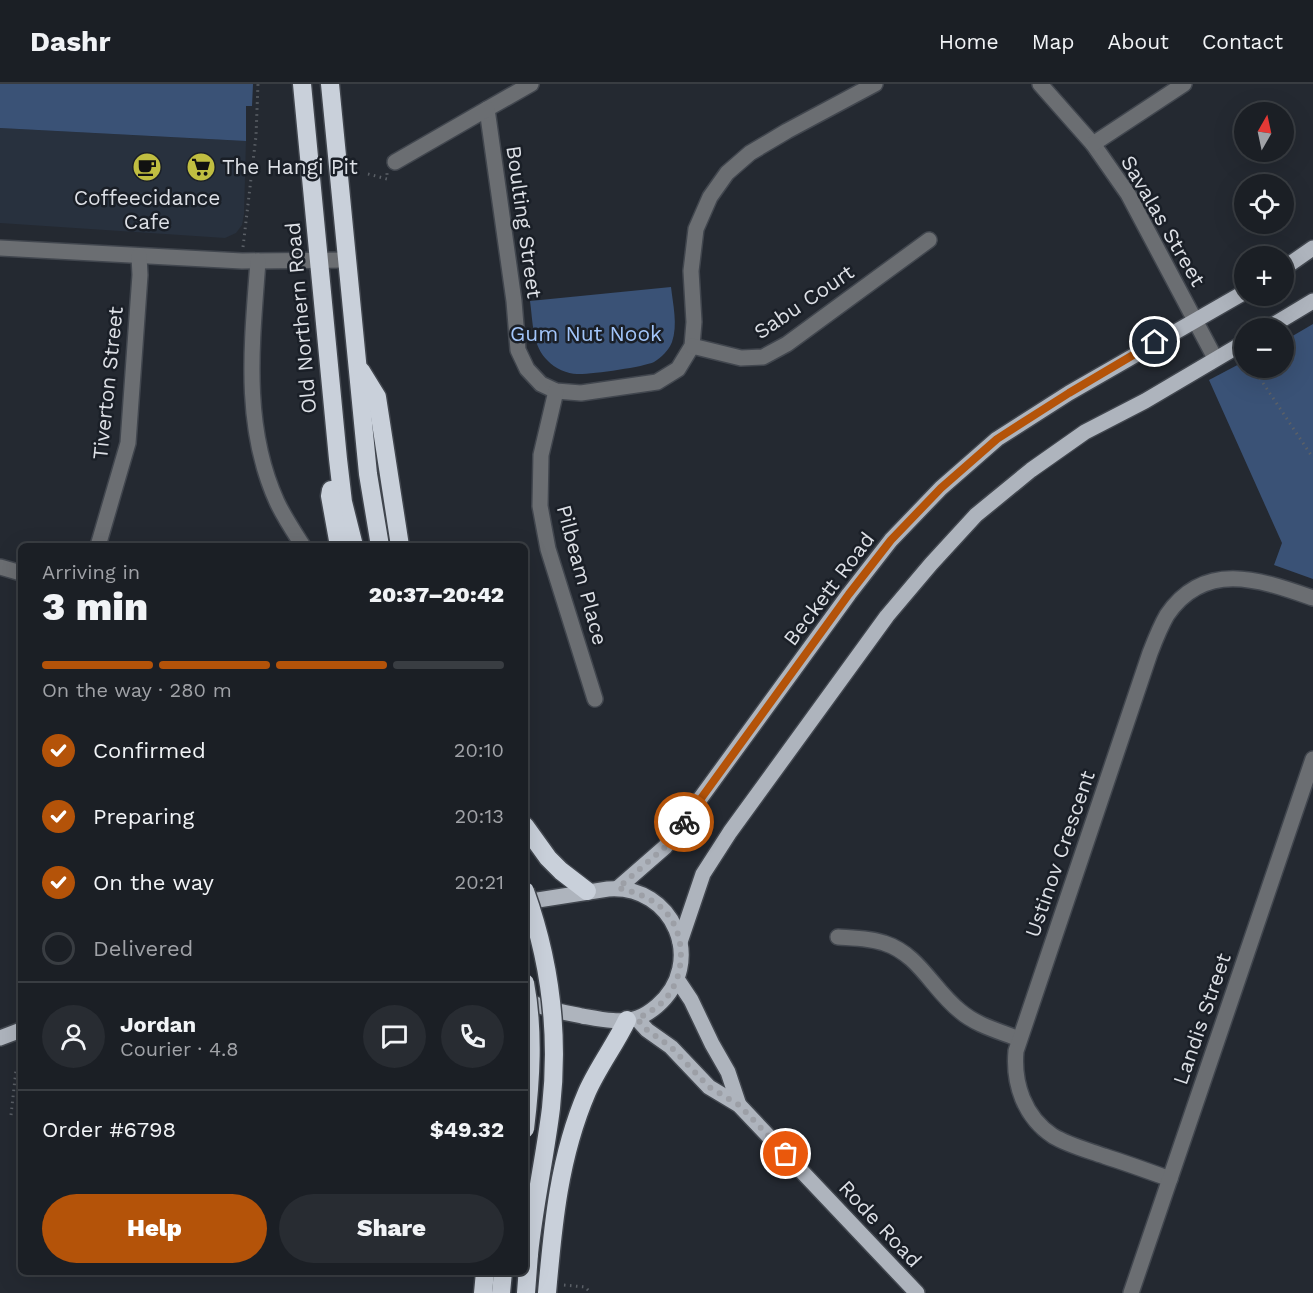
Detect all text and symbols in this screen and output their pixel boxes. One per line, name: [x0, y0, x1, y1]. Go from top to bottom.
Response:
text: Dashr: [30, 25, 110, 58]
text: Home: [939, 29, 999, 54]
text: Map: [1032, 29, 1075, 54]
text: About: [1108, 29, 1169, 54]
text: Contact: [1202, 29, 1283, 54]
north arrow: [1234, 102, 1294, 162]
map controls: [1234, 102, 1294, 378]
street label: Boulting Street: [501, 144, 548, 300]
cafe icon: Coffeecidance Cafe: [131, 151, 163, 183]
supermarket icon: The Hangi Pit: [185, 151, 217, 183]
street label: Savalas Street: [1116, 151, 1211, 291]
place label: The Hangi Pit: [222, 154, 358, 179]
button: locate: [1234, 174, 1294, 234]
place label: Coffeecidance Cafe: [74, 185, 220, 234]
street label: Old Northern Road: [280, 221, 321, 415]
button: +: [1234, 246, 1294, 306]
street label: Sabu Court: [749, 259, 859, 344]
street label: Tiverton Street: [87, 305, 128, 461]
pin: [1129, 316, 1180, 367]
button: −: [1234, 318, 1294, 378]
park label: Gum Nut Nook: [510, 321, 662, 346]
icon: home: [1138, 325, 1171, 358]
street label: Pilbeam Place: [552, 502, 613, 648]
street label: Beckett Road: [778, 527, 879, 650]
text: Arriving in: [42, 560, 140, 584]
text: 20:37–20:42: [369, 582, 504, 607]
text: 3 min: [42, 584, 148, 629]
text: On the way · 280 m: [42, 678, 232, 702]
icon: check: [42, 734, 75, 767]
text: Confirmed: [93, 738, 206, 763]
text: 20:10: [454, 738, 504, 762]
street label: Ustinov Crescent: [1019, 767, 1100, 940]
courier: [654, 792, 714, 852]
icon: check: [42, 800, 75, 833]
text: Preparing: [93, 804, 194, 829]
text: 20:13: [455, 804, 504, 828]
icon: bike: [668, 806, 701, 839]
icon: check: [42, 866, 75, 899]
text: On the way: [93, 870, 214, 895]
text: 20:21: [455, 870, 504, 894]
text: Delivered: [93, 936, 193, 961]
street label: Landis Street: [1167, 950, 1236, 1088]
button: person: [42, 1005, 105, 1068]
button: chat: [363, 1005, 426, 1068]
button: phone: [441, 1005, 504, 1068]
text: Jordan: [120, 1012, 196, 1037]
text: Courier · 4.8: [120, 1037, 239, 1061]
text: Order #6798: [42, 1117, 176, 1142]
text: $49.32: [430, 1117, 504, 1142]
pin: [760, 1128, 811, 1179]
icon: bag: [769, 1137, 802, 1170]
street label: Rode Road: [834, 1175, 927, 1272]
button: Help: [42, 1194, 267, 1263]
button: Share: [279, 1194, 504, 1263]

